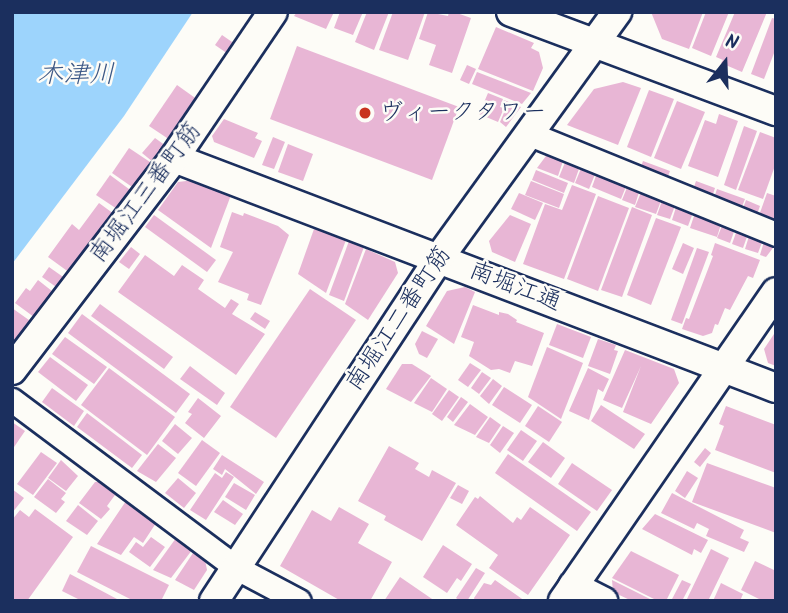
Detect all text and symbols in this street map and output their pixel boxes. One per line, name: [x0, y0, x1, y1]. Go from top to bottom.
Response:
text: N: [721, 27, 742, 59]
north arrow: [690, 28, 760, 98]
water label: 木津川: [37, 60, 115, 92]
place label: ヴィークタワー: [379, 99, 547, 127]
marker: ヴィークタワー: [357, 105, 373, 121]
street label: 南堀江三番町筋: [84, 117, 208, 269]
street label: 南堀江二番町筋: [340, 241, 458, 397]
street label: 南堀江通: [465, 256, 565, 318]

